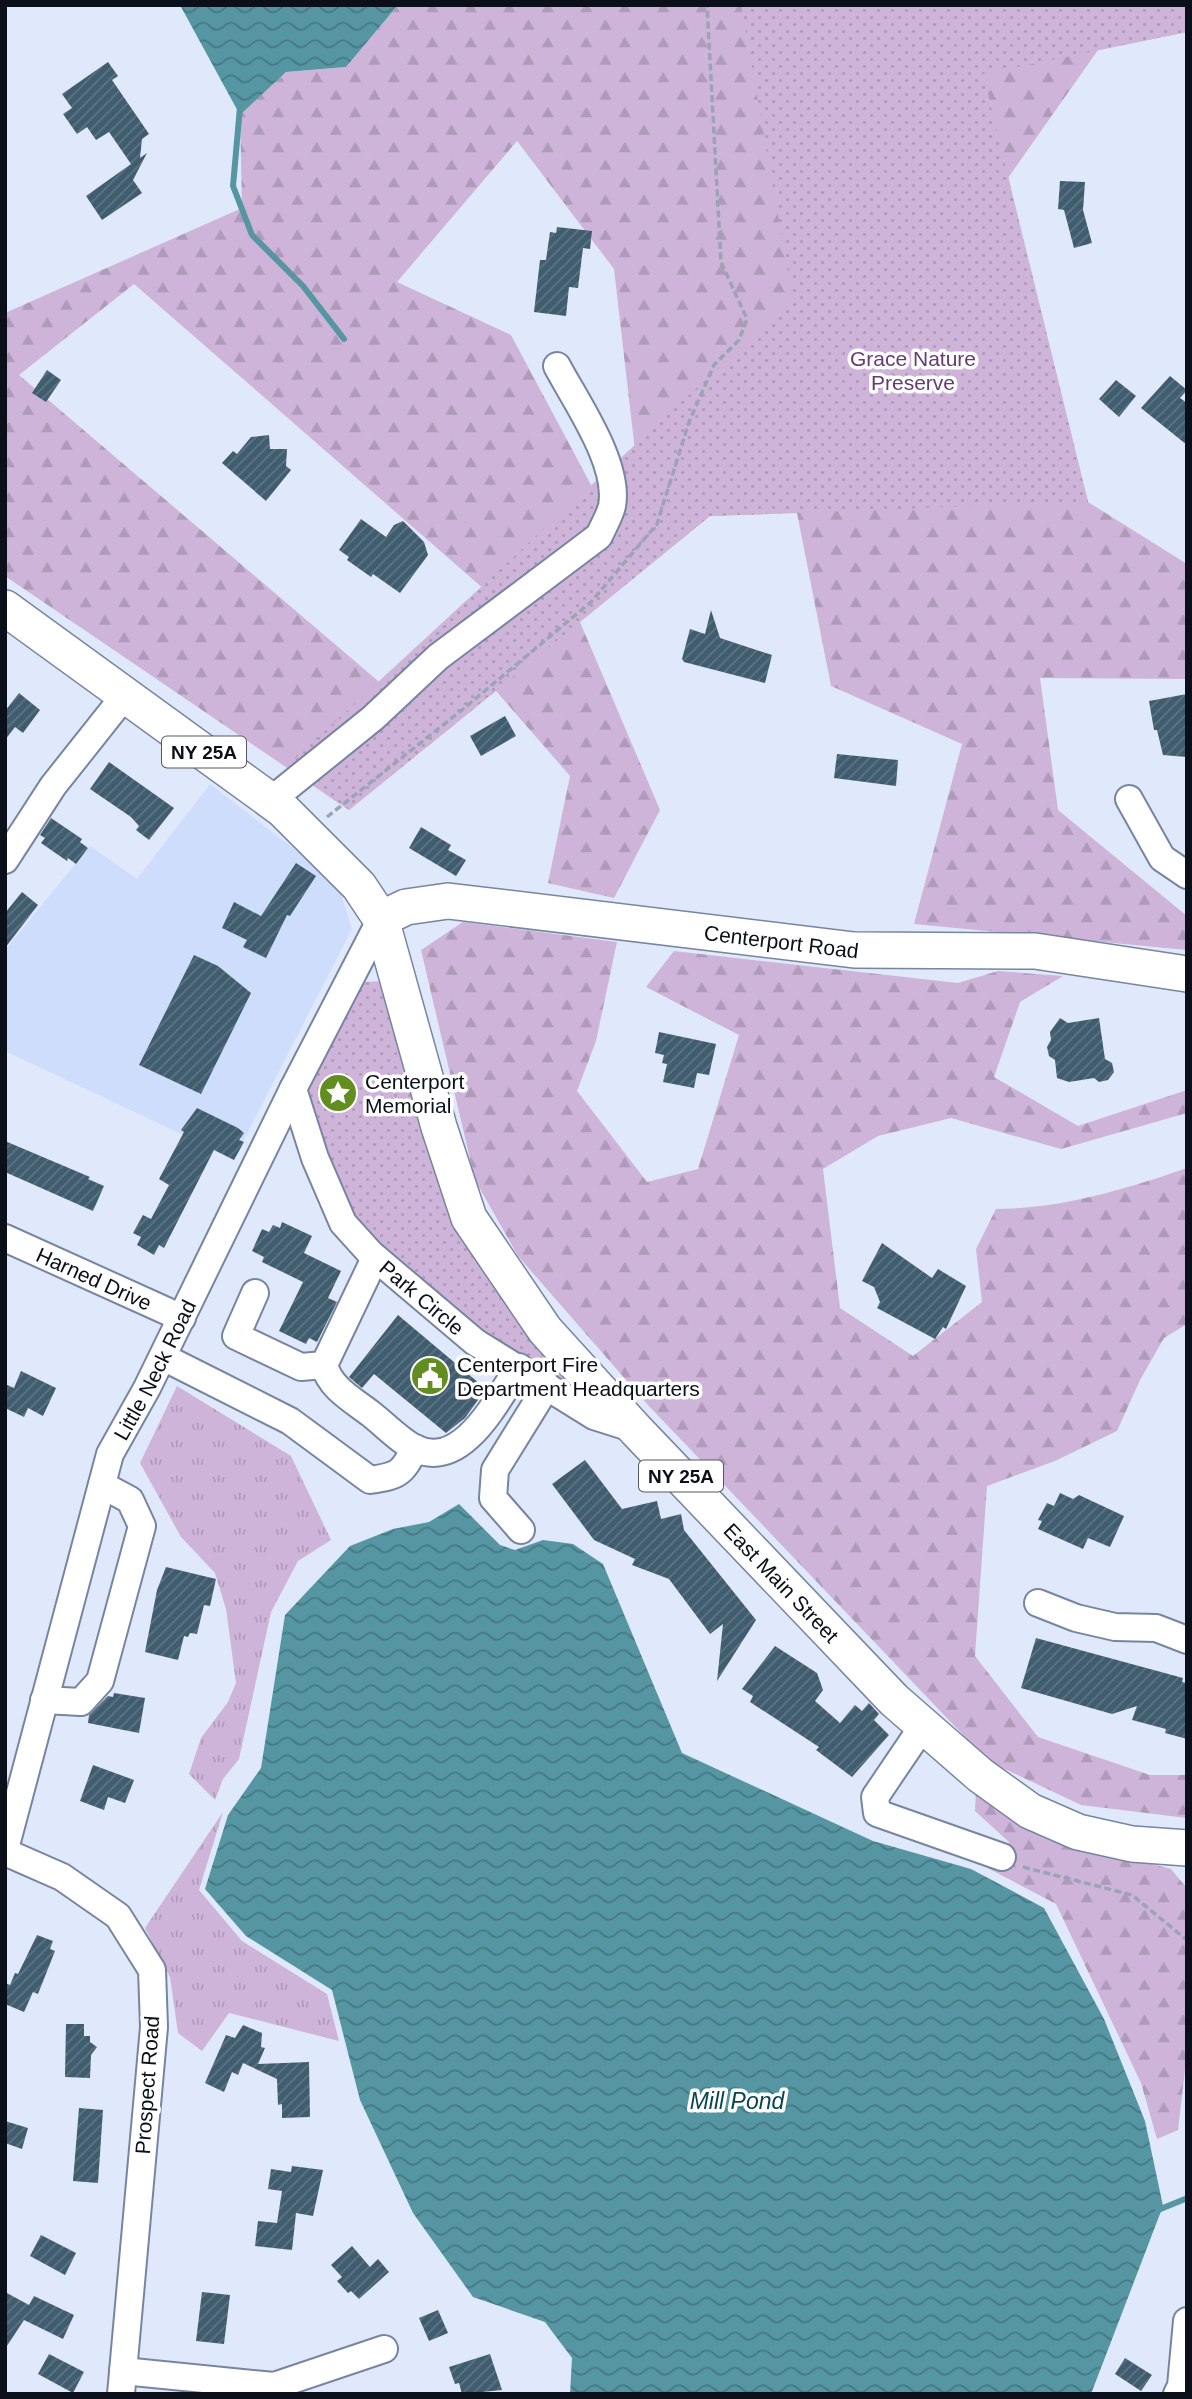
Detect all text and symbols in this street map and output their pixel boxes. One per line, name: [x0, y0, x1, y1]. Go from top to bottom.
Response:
park label: Grace Nature Preserve: [850, 347, 976, 394]
road number: NY 25A: [162, 736, 246, 768]
street label: Centerport Road: [703, 921, 860, 962]
place label: Centerport Memorial: [365, 1070, 464, 1117]
place icon: Centerport Memorial: [317, 1072, 359, 1114]
street label: Harned Drive: [33, 1242, 155, 1314]
street label: Park Circle: [376, 1255, 469, 1339]
street label: Little Neck Road: [109, 1296, 200, 1444]
place label: Centerport Fire Department Headquarters: [457, 1353, 700, 1400]
public building icon: Centerport Fire Department Headquarters: [409, 1355, 451, 1397]
road number: NY 25A: [639, 1460, 723, 1492]
street label: East Main Street: [720, 1518, 844, 1647]
street label: Prospect Road: [131, 2015, 163, 2155]
water label: Mill Pond: [690, 2088, 785, 2114]

